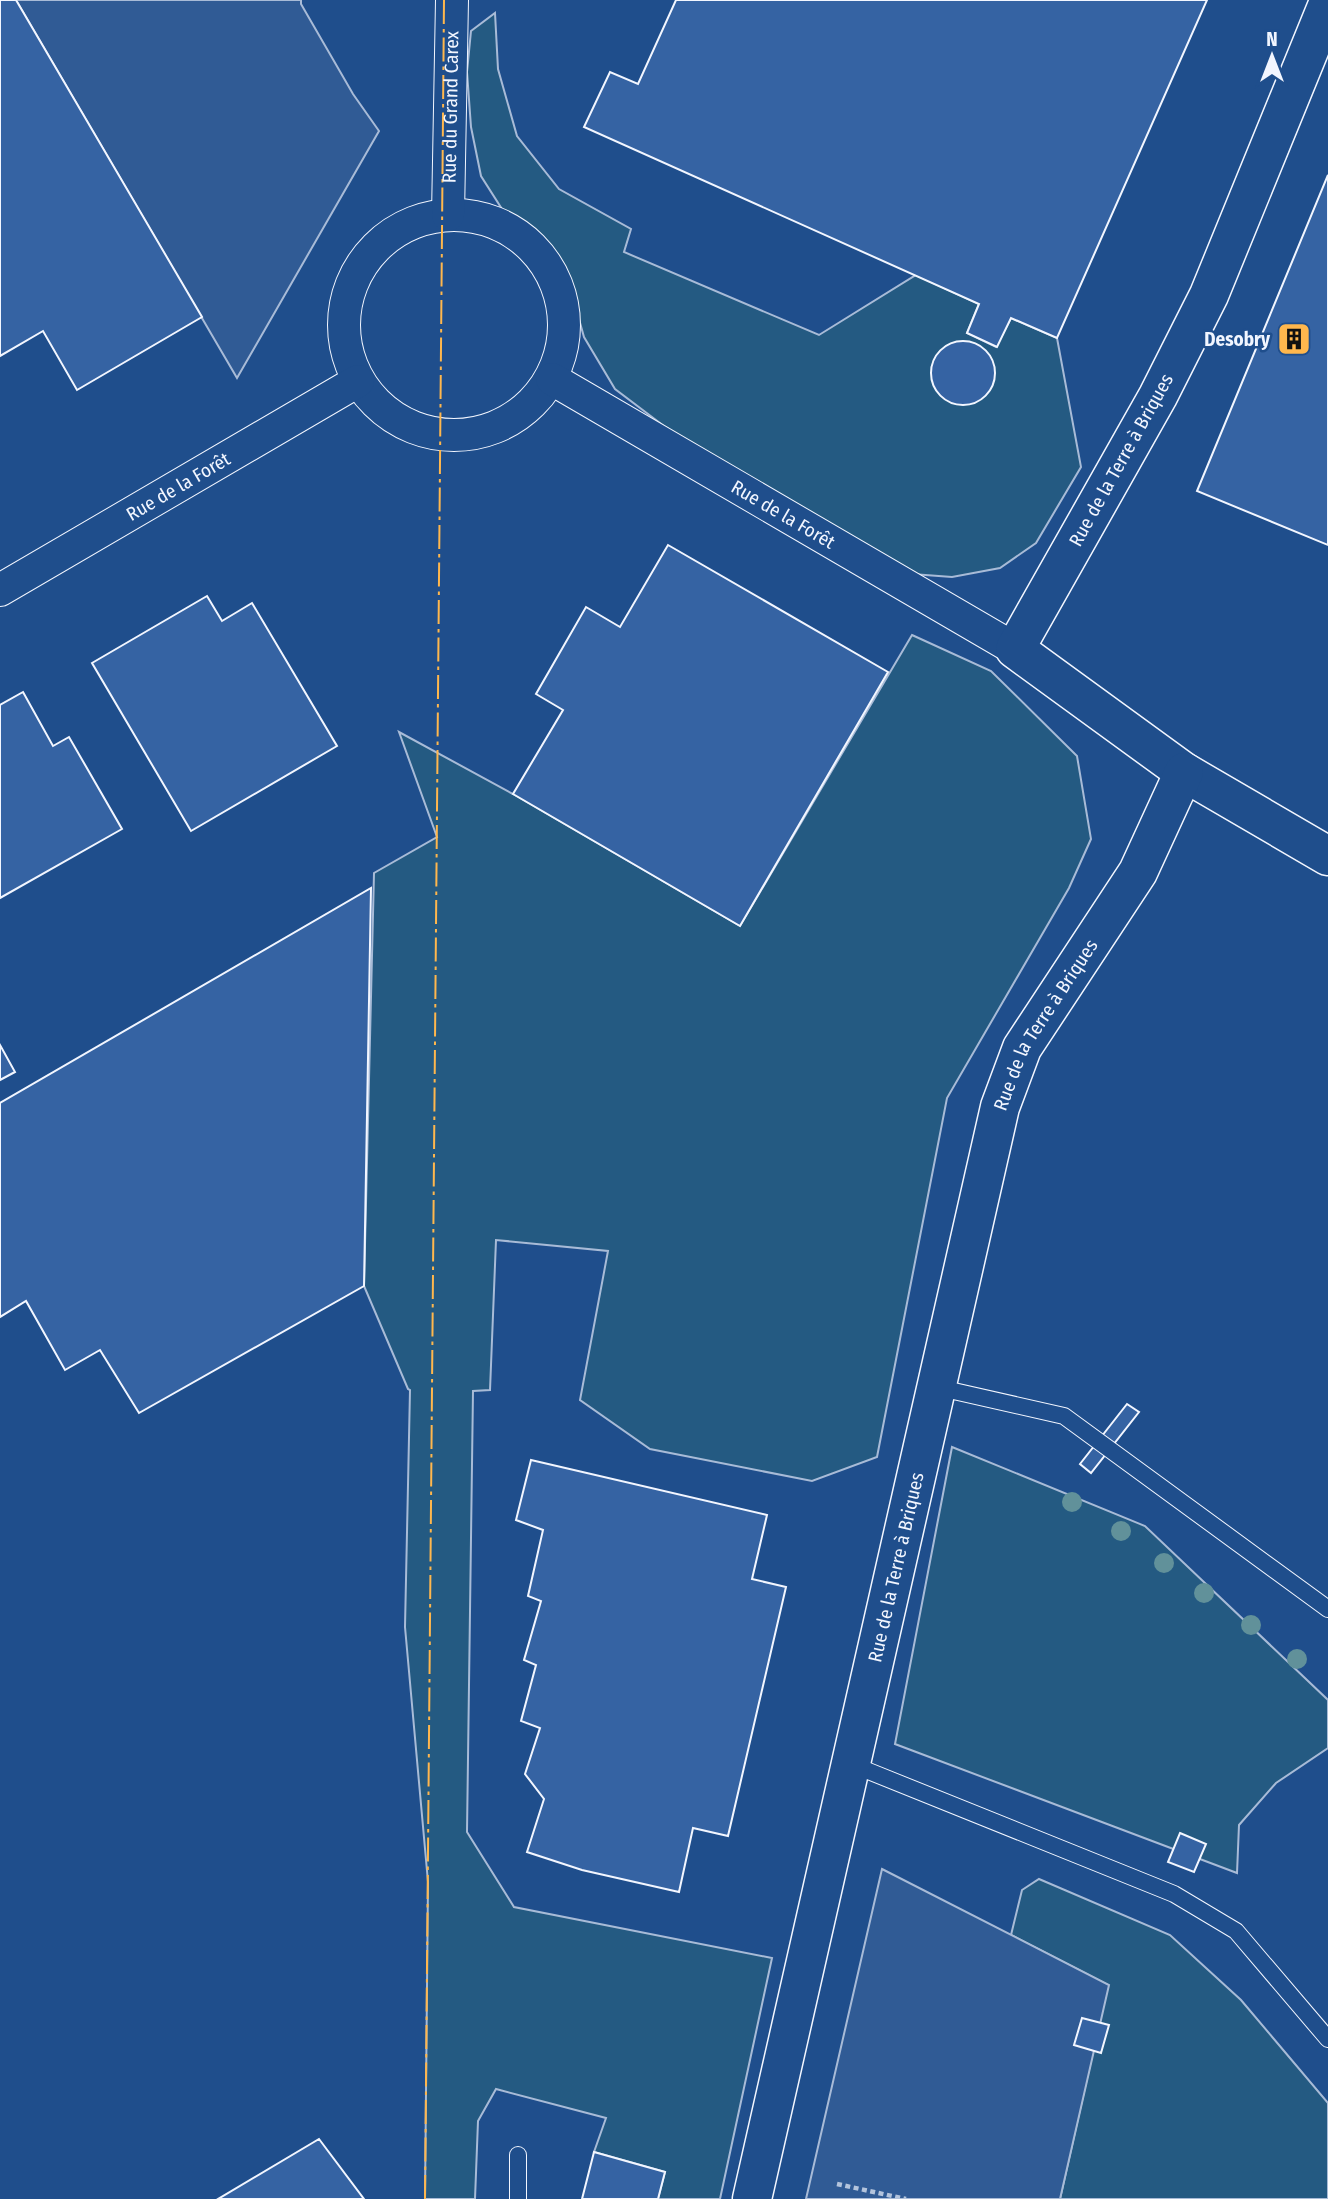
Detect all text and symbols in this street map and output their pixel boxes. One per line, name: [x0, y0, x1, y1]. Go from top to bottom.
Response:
north arrow: [1237, 21, 1307, 91]
text: N: [1266, 28, 1278, 51]
street label: Rue du Grand Carex: [437, 30, 463, 183]
building icon: Desobry: [1275, 320, 1313, 358]
place label: Desobry: [1204, 328, 1271, 351]
street label: Rue de la Terre à Briques: [1064, 370, 1178, 550]
street label: Rue de la Forêt: [122, 446, 235, 525]
street label: Rue de la Forêt: [727, 475, 840, 554]
street label: Rue de la Terre à Briques: [988, 935, 1102, 1114]
street label: Rue de la Terre à Briques: [863, 1470, 928, 1664]

